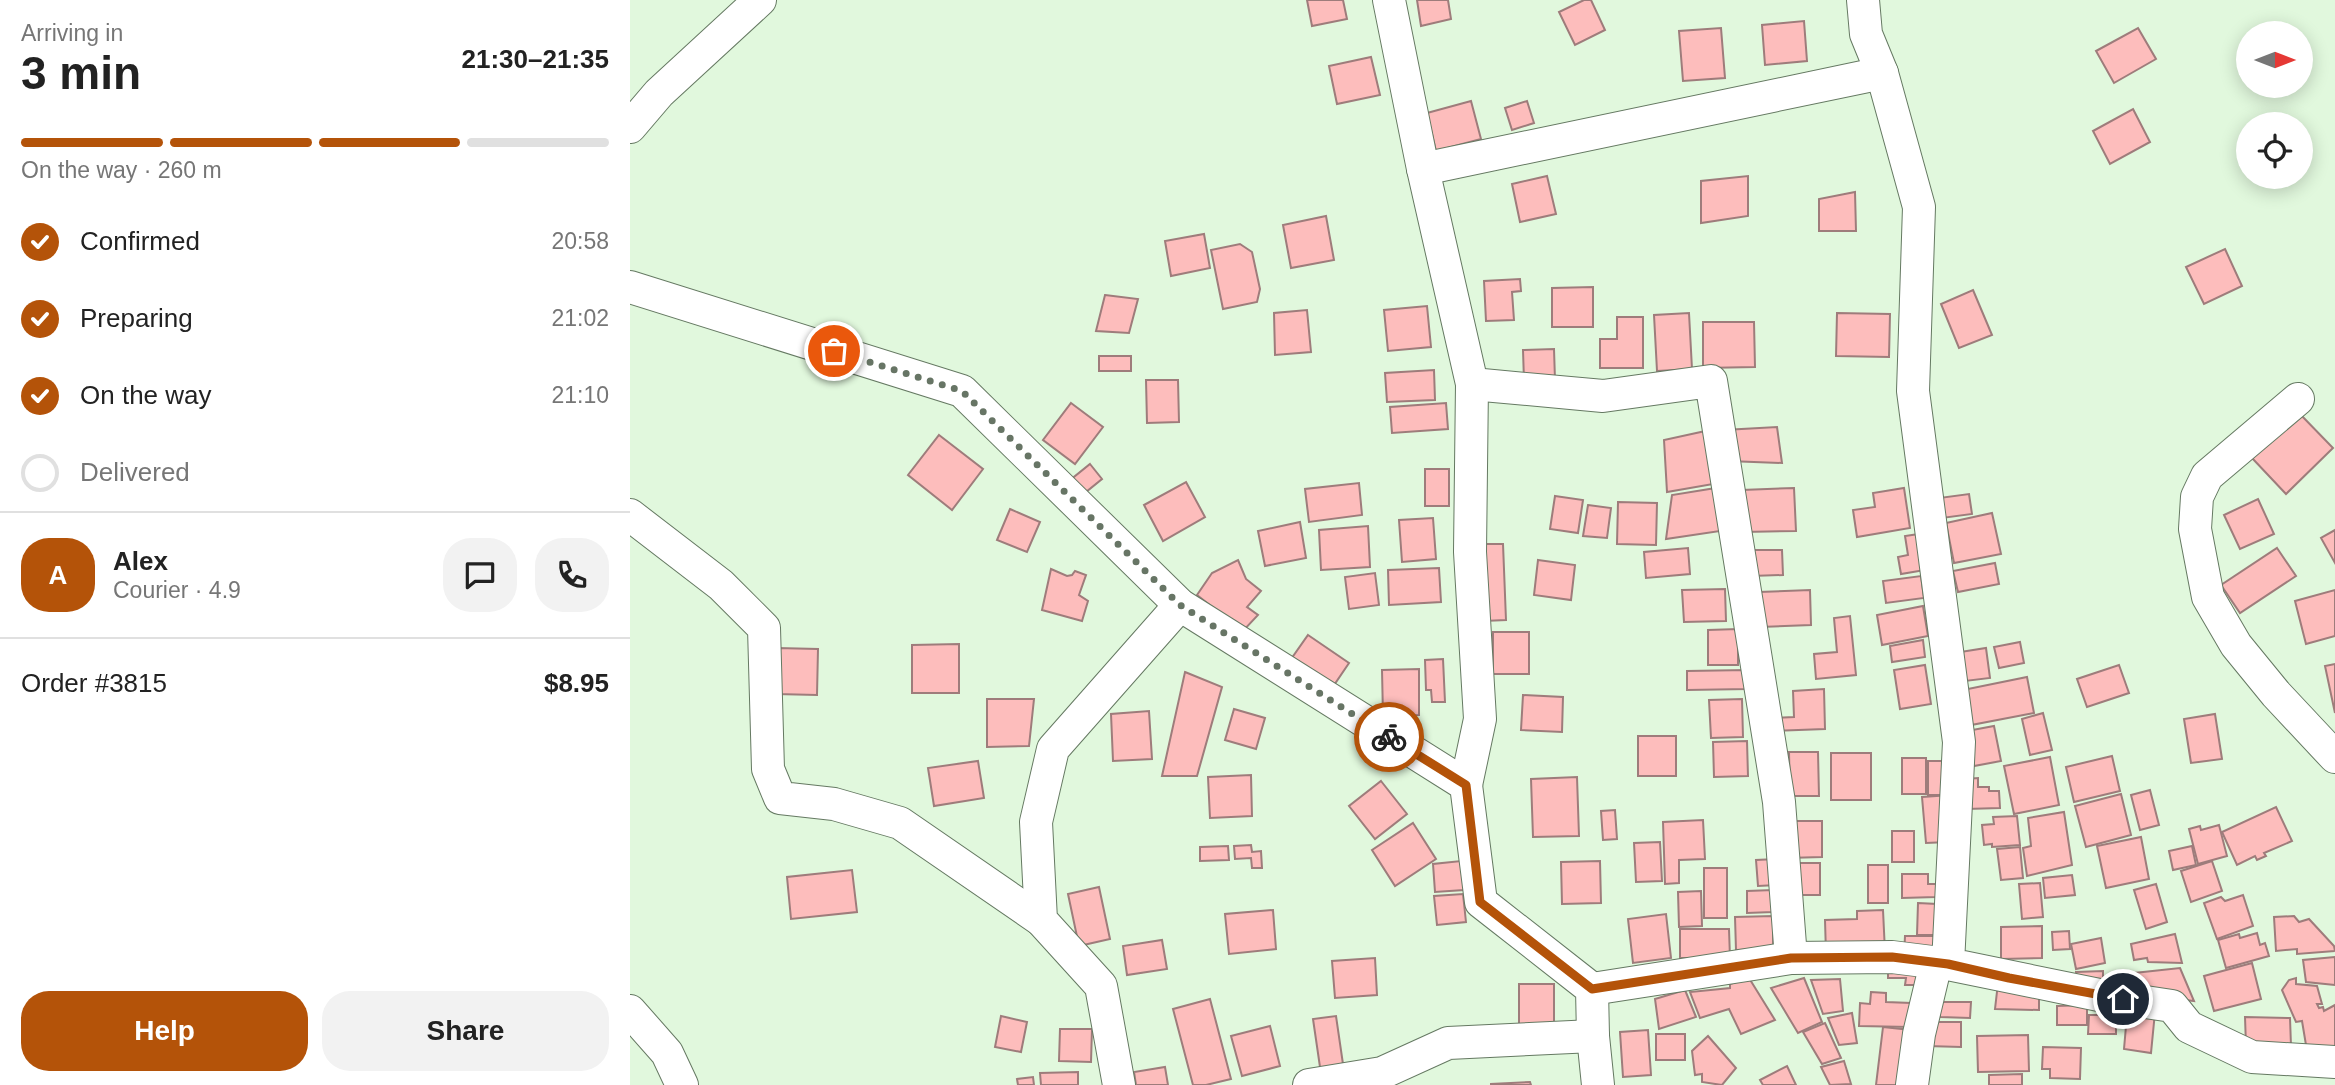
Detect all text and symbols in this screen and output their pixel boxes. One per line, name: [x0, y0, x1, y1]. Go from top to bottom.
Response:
text: Arriving in: [21, 20, 123, 46]
north arrow: [2236, 21, 2314, 98]
map controls: [2236, 21, 2313, 189]
text: 21:30–21:35: [462, 44, 609, 74]
text: 3 min: [21, 47, 141, 99]
button: locate: [2236, 112, 2313, 189]
text: On the way · 260 m: [21, 157, 222, 183]
icon: check: [21, 223, 59, 261]
text: Confirmed: [80, 226, 200, 256]
text: 20:58: [551, 228, 609, 254]
icon: check: [21, 300, 59, 338]
text: Preparing: [80, 303, 193, 333]
text: 21:02: [551, 305, 609, 331]
pin: [804, 321, 864, 381]
icon: bag: [815, 332, 853, 370]
icon: check: [21, 377, 59, 415]
text: On the way: [80, 380, 212, 410]
text: 21:10: [551, 382, 609, 408]
text: Delivered: [80, 457, 190, 487]
button: chat: [443, 538, 517, 612]
button: phone: [535, 538, 609, 612]
text: Alex: [113, 546, 168, 576]
text: A: [49, 560, 67, 590]
text: Courier · 4.9: [113, 577, 241, 603]
text: Order #3815: [21, 668, 167, 698]
text: $8.95: [544, 668, 609, 698]
courier: [1354, 702, 1424, 772]
icon: bike: [1370, 718, 1408, 756]
pin: [2093, 969, 2153, 1029]
icon: home: [2104, 980, 2142, 1018]
button: Help: [21, 991, 308, 1071]
button: Share: [322, 991, 609, 1071]

